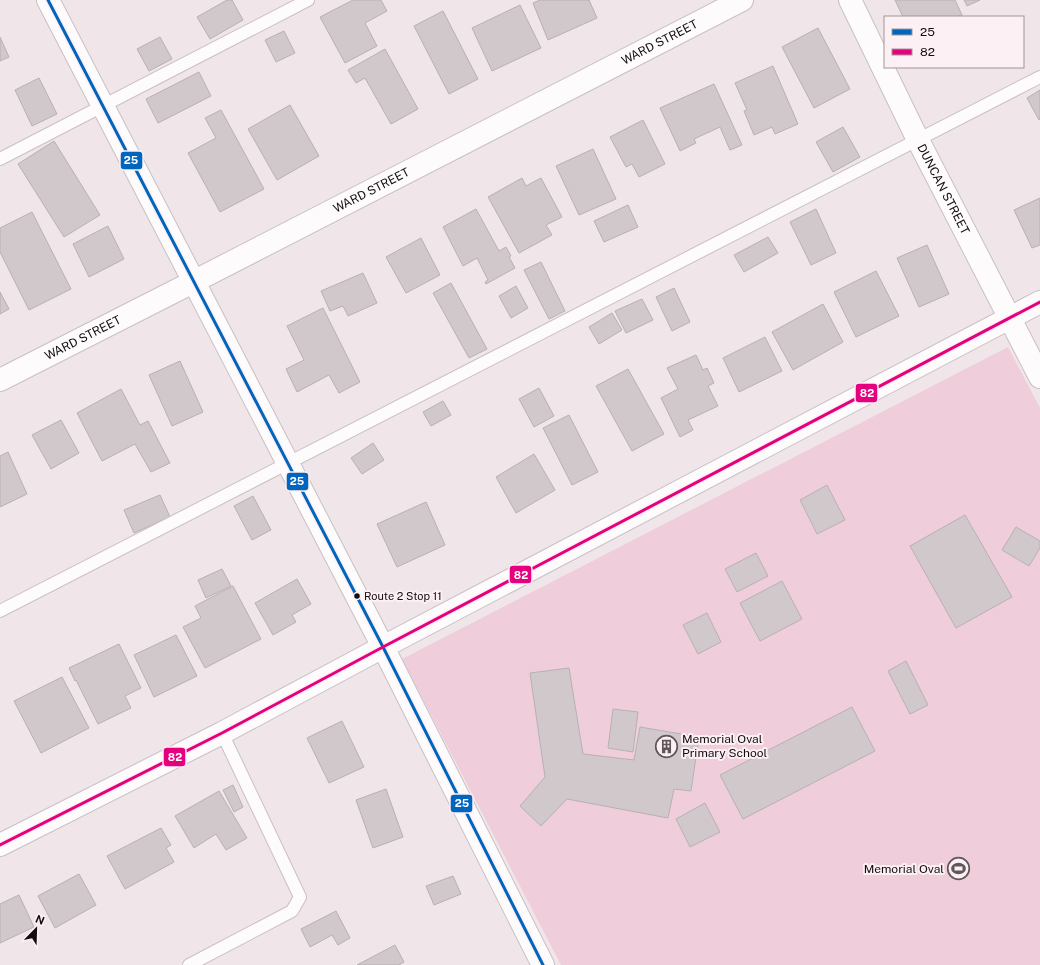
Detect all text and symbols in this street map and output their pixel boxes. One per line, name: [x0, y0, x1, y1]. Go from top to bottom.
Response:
legend: [884, 16, 1024, 68]
street label: WARD STREET: [619, 17, 700, 68]
text: 25: [920, 25, 935, 39]
text: 82: [920, 45, 935, 59]
street label: DUNCAN STREET: [914, 142, 972, 237]
line badge: 25: [120, 151, 143, 170]
text: 25: [124, 154, 138, 166]
street label: WARD STREET: [331, 165, 412, 216]
street label: WARD STREET: [43, 313, 123, 363]
line badge: 82: [855, 383, 878, 403]
text: 82: [860, 387, 874, 399]
line badge: 25: [286, 472, 309, 491]
text: 25: [290, 475, 304, 487]
line badge: 82: [509, 565, 532, 584]
text: 82: [514, 569, 528, 581]
place label: Route 2 Stop 11: [364, 590, 442, 602]
marker: Route 2 Stop 11: [352, 591, 362, 601]
place label: Memorial Oval Primary School: [682, 732, 767, 760]
building icon: Memorial Oval Primary School: [654, 733, 680, 759]
line badge: 82: [163, 747, 186, 767]
text: 82: [168, 751, 182, 763]
line badge: 25: [450, 794, 473, 813]
text: 25: [455, 797, 469, 809]
sports icon: Memorial Oval: [946, 856, 972, 882]
place label: Memorial Oval: [864, 862, 944, 876]
north arrow: [16, 909, 56, 949]
text: N: [34, 913, 46, 927]

